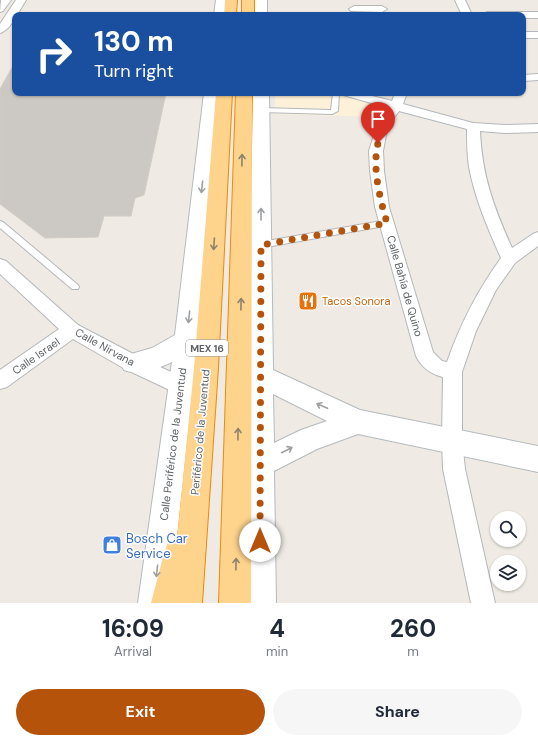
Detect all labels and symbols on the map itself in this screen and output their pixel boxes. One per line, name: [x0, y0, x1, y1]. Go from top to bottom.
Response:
pin: [361, 102, 395, 143]
one-way arrow: [238, 154, 246, 167]
one-way arrow: [199, 181, 206, 194]
one-way arrow: [257, 208, 265, 221]
street label: Calle Bahía de Quino: [384, 234, 426, 338]
one-way arrow: [210, 237, 217, 250]
restaurant icon: Tacos Sonora: [297, 290, 319, 312]
place label: Tacos Sonora: [322, 294, 390, 308]
one-way arrow: [237, 298, 245, 311]
one-way arrow: [185, 310, 192, 323]
street label: Calle Nirvana: [73, 325, 137, 369]
street label: Calle Israel: [10, 335, 62, 377]
road number: MEX 16: [186, 340, 228, 356]
street label: Calle Periférico de la Juventud: [157, 367, 189, 521]
street label: Periférico de la Juventud: [188, 368, 212, 495]
one-way arrow: [317, 402, 329, 409]
one-way arrow: [235, 428, 242, 441]
one-way arrow: [281, 446, 293, 453]
position arrow: [239, 520, 281, 562]
place label: Bosch Car Service: [126, 530, 188, 562]
shop icon: Bosch Car Service: [101, 534, 123, 556]
one-way arrow: [232, 558, 239, 571]
one-way arrow: [154, 564, 161, 577]

